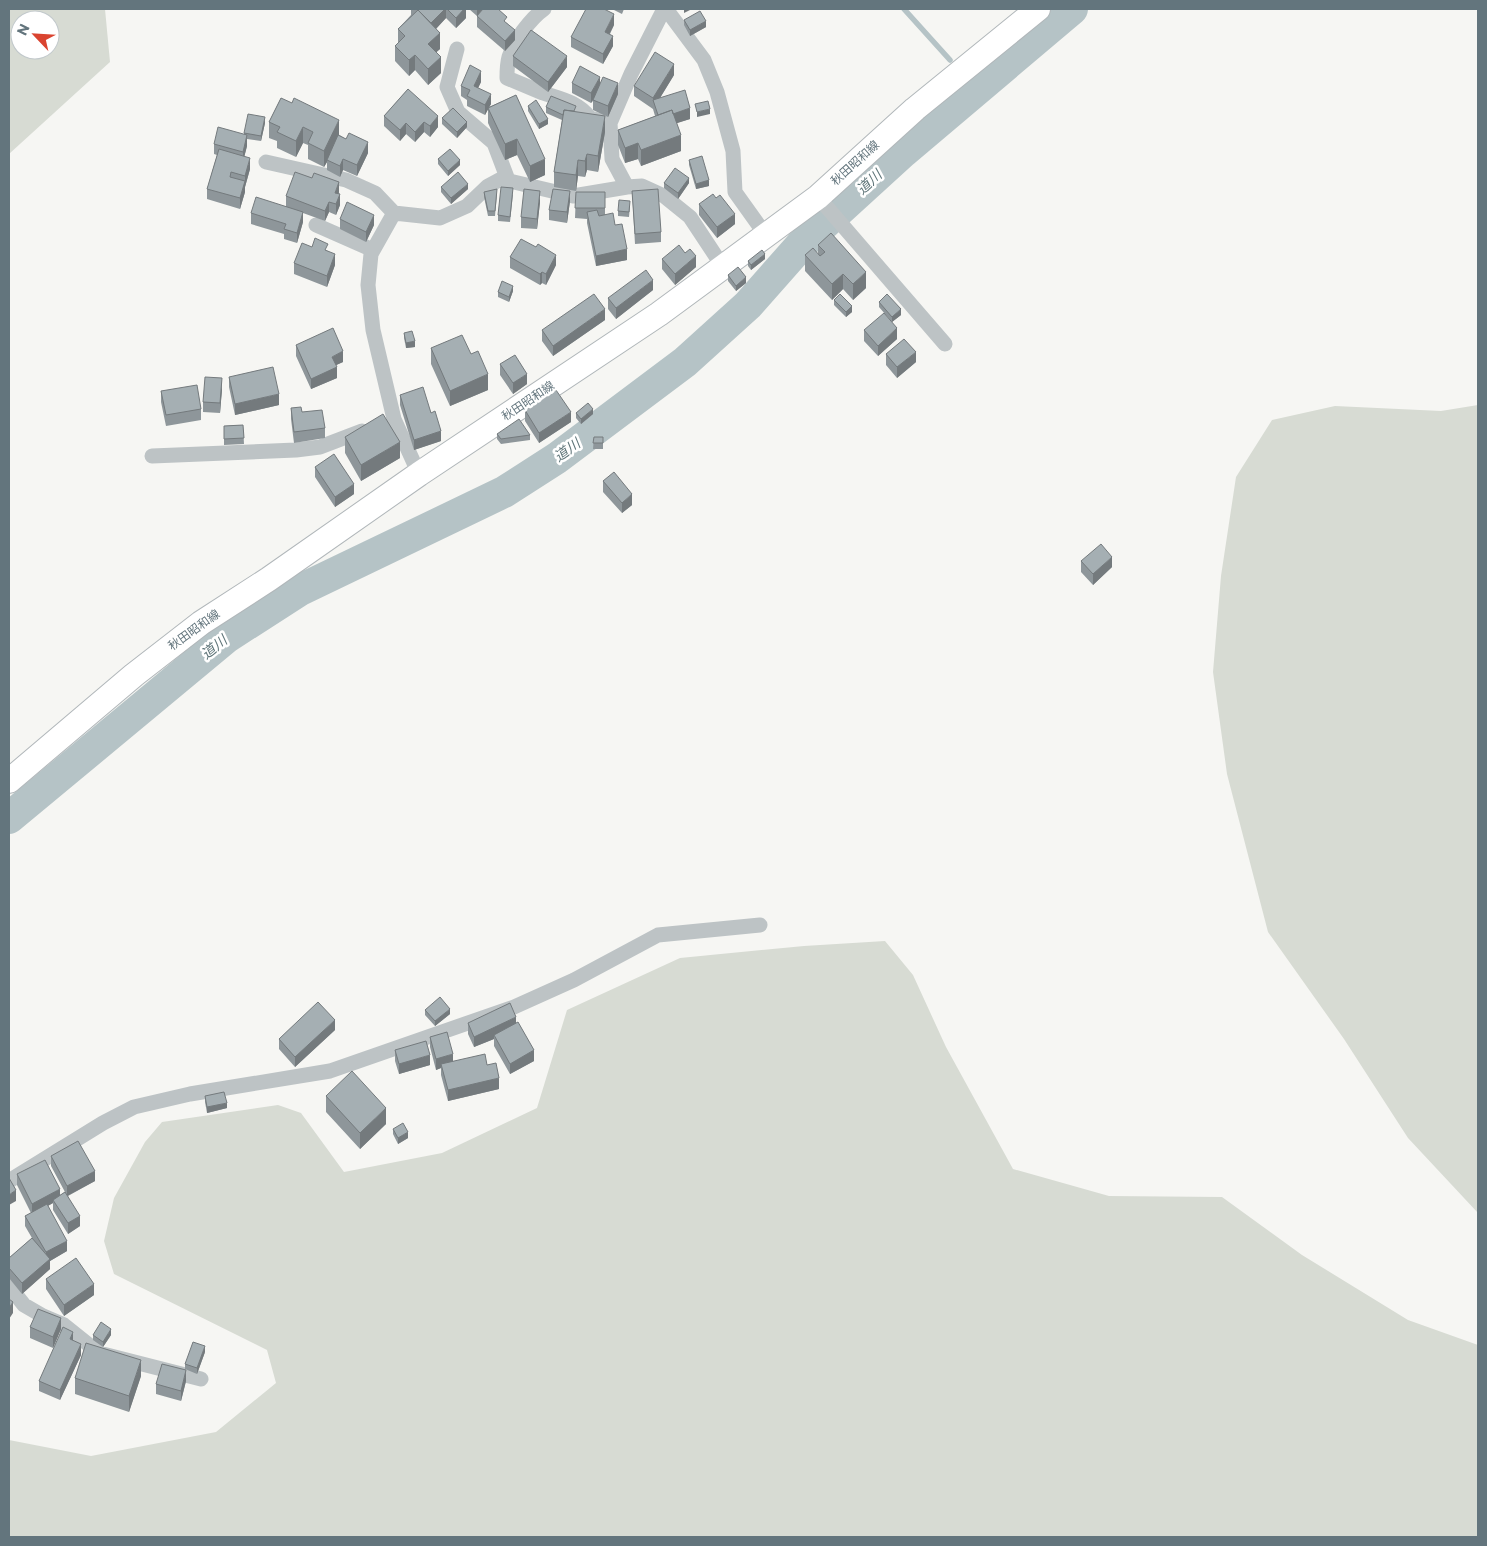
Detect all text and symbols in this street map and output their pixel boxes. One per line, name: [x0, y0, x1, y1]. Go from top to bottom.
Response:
north arrow: [10, 10, 60, 60]
text: N: [13, 21, 33, 38]
street label: 秋田昭和線: [827, 137, 881, 188]
water label: 道川: [853, 165, 886, 197]
street label: 秋田昭和線: [499, 378, 556, 423]
water label: 道川: [550, 433, 585, 465]
street label: 秋田昭和線: [165, 606, 222, 652]
water label: 道川: [197, 630, 231, 662]

